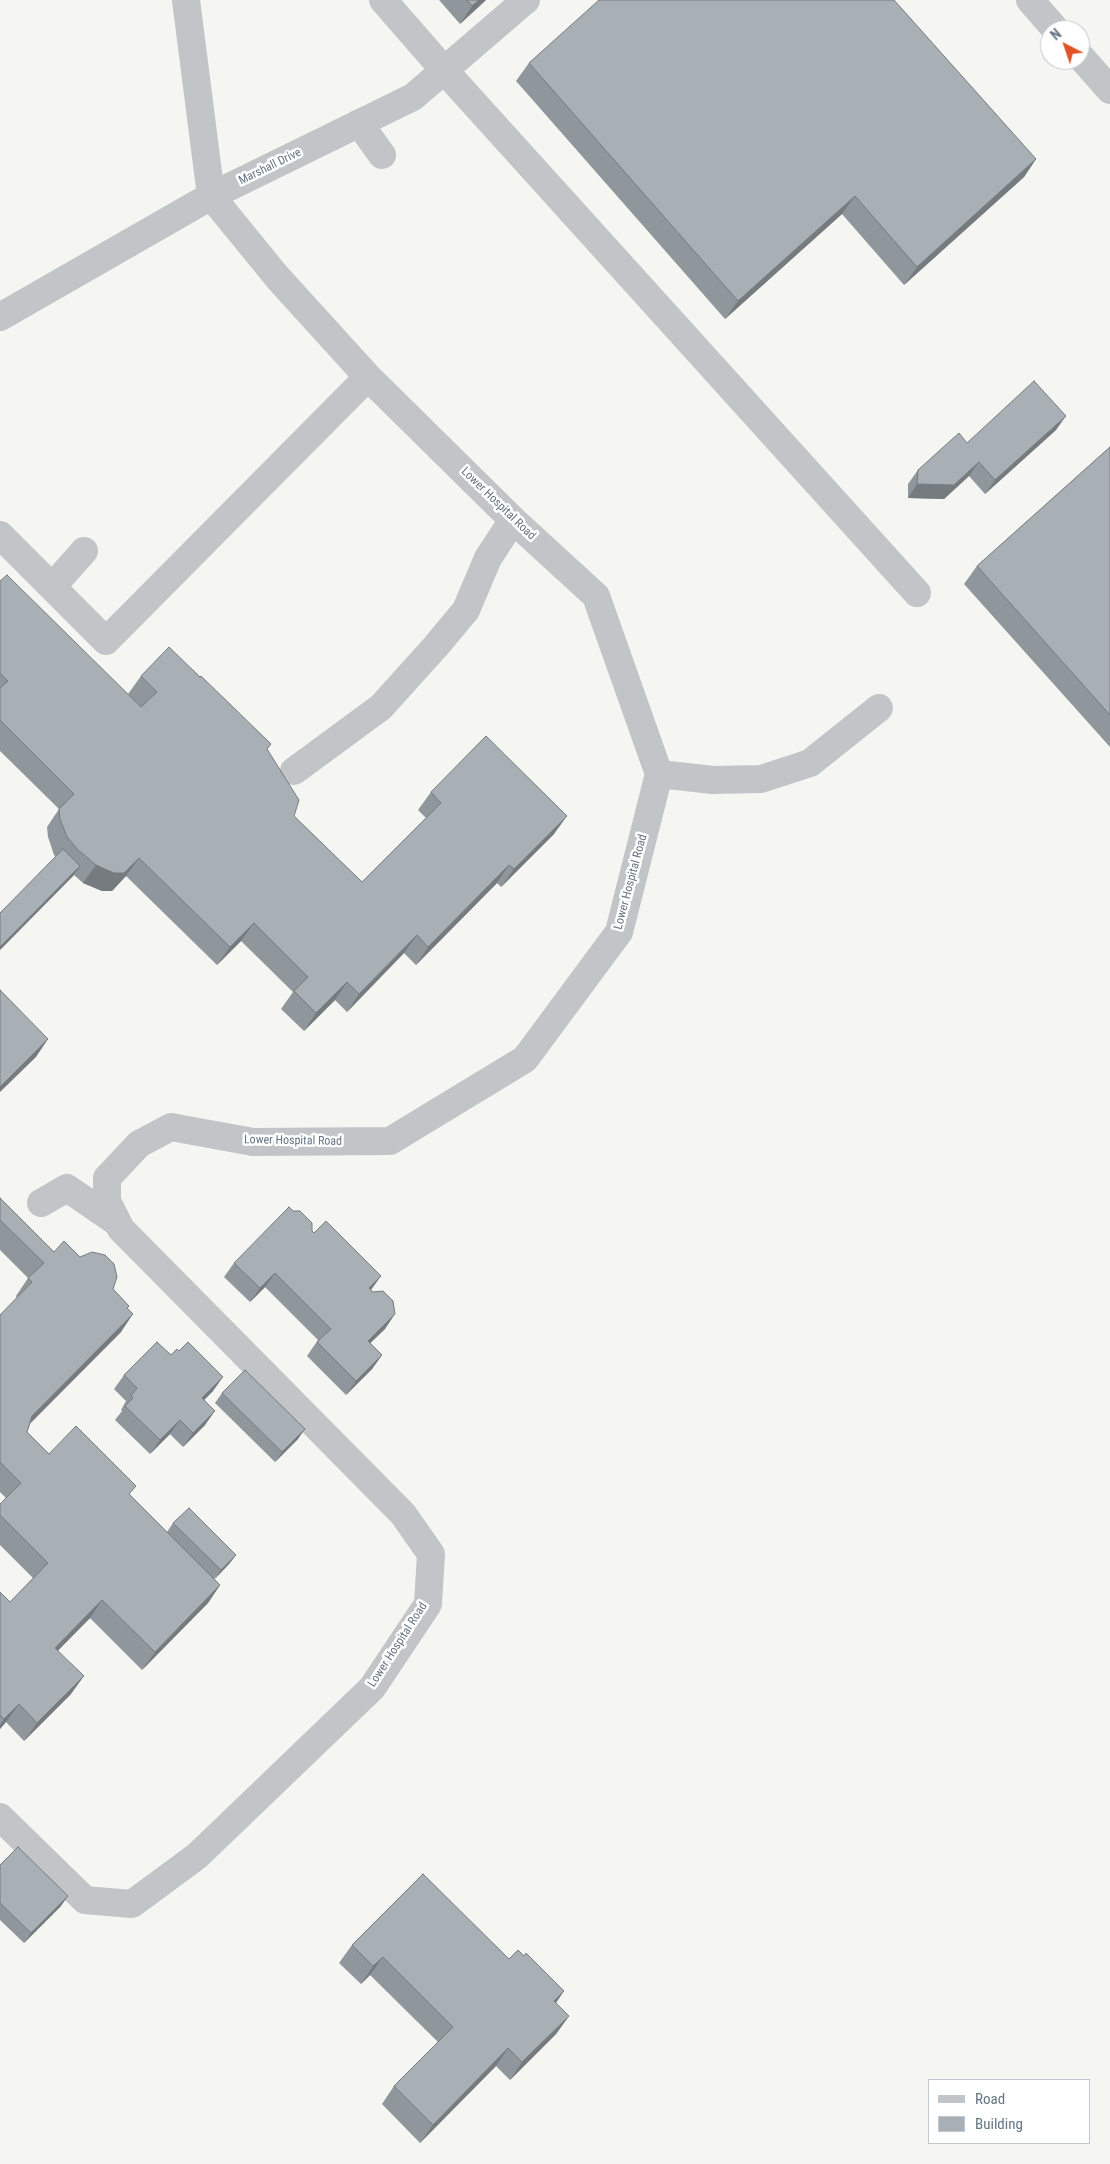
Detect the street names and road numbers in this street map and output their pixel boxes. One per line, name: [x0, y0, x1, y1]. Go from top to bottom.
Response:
street label: Marshall Drive: [236, 146, 304, 188]
street label: Lower Hospital Road: [458, 465, 538, 543]
street label: Lower Hospital Road: [611, 833, 651, 931]
street label: Lower Hospital Road: [244, 1133, 342, 1149]
street label: Lower Hospital Road: [365, 1600, 431, 1690]

